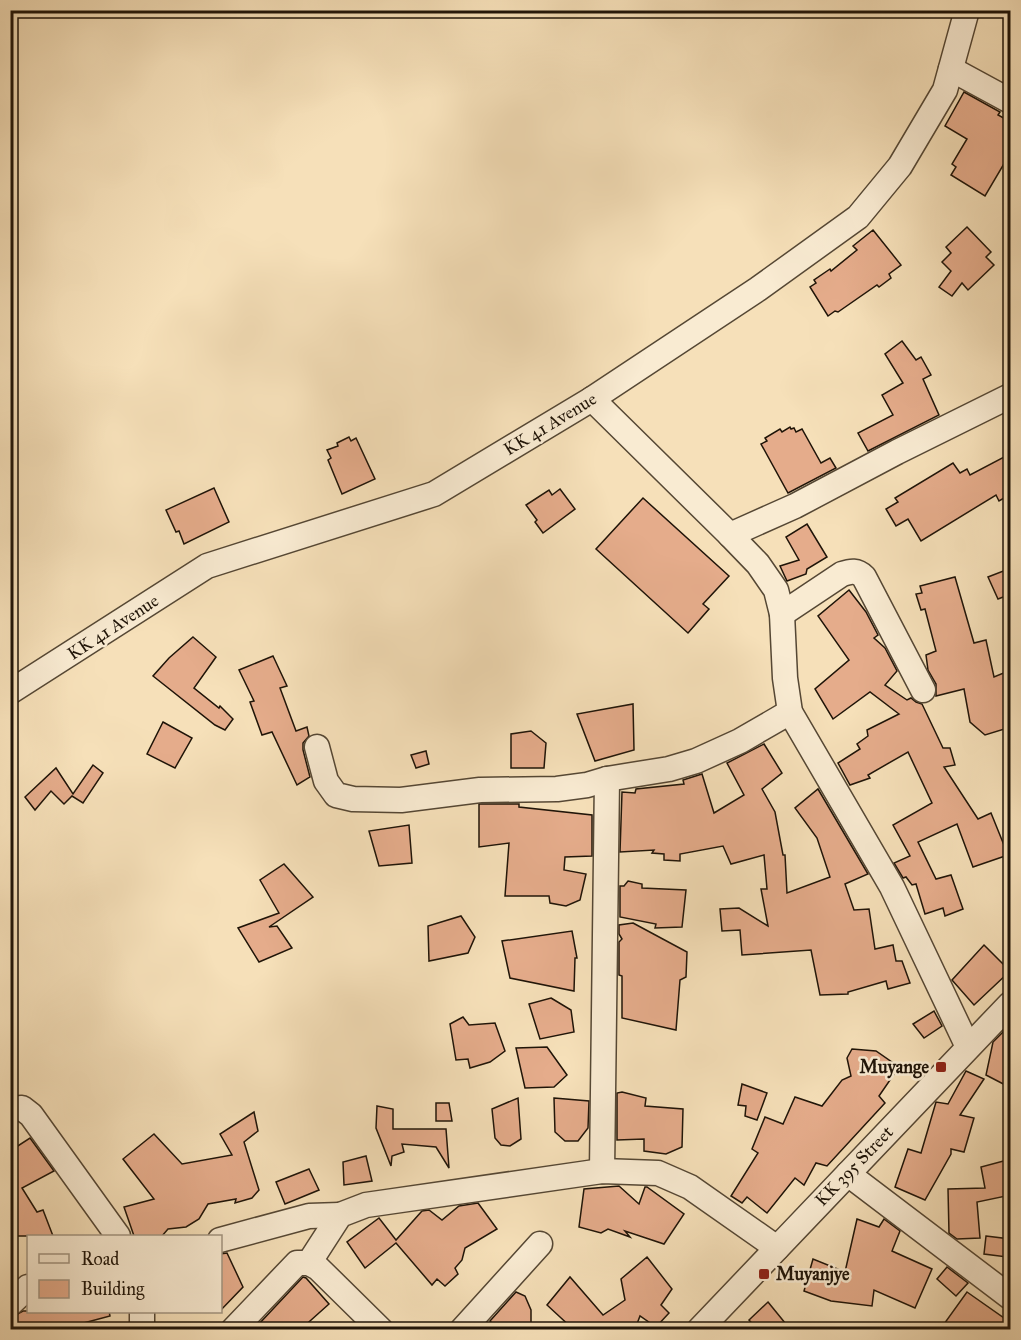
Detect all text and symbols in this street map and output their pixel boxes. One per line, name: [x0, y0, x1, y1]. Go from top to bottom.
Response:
street label: KK 41 Avenue: [500, 388, 600, 460]
street label: KK 41 Avenue: [63, 589, 163, 665]
place label: Muyange: [860, 1056, 929, 1079]
marker: Muyange: [934, 1060, 948, 1074]
street label: KK 395 Street: [810, 1121, 898, 1211]
legend: [27, 1235, 222, 1313]
text: Road: [81, 1248, 119, 1270]
place label: Muyanjye: [776, 1263, 850, 1286]
marker: Muyanjye: [757, 1267, 771, 1281]
text: Building: [81, 1278, 145, 1301]

